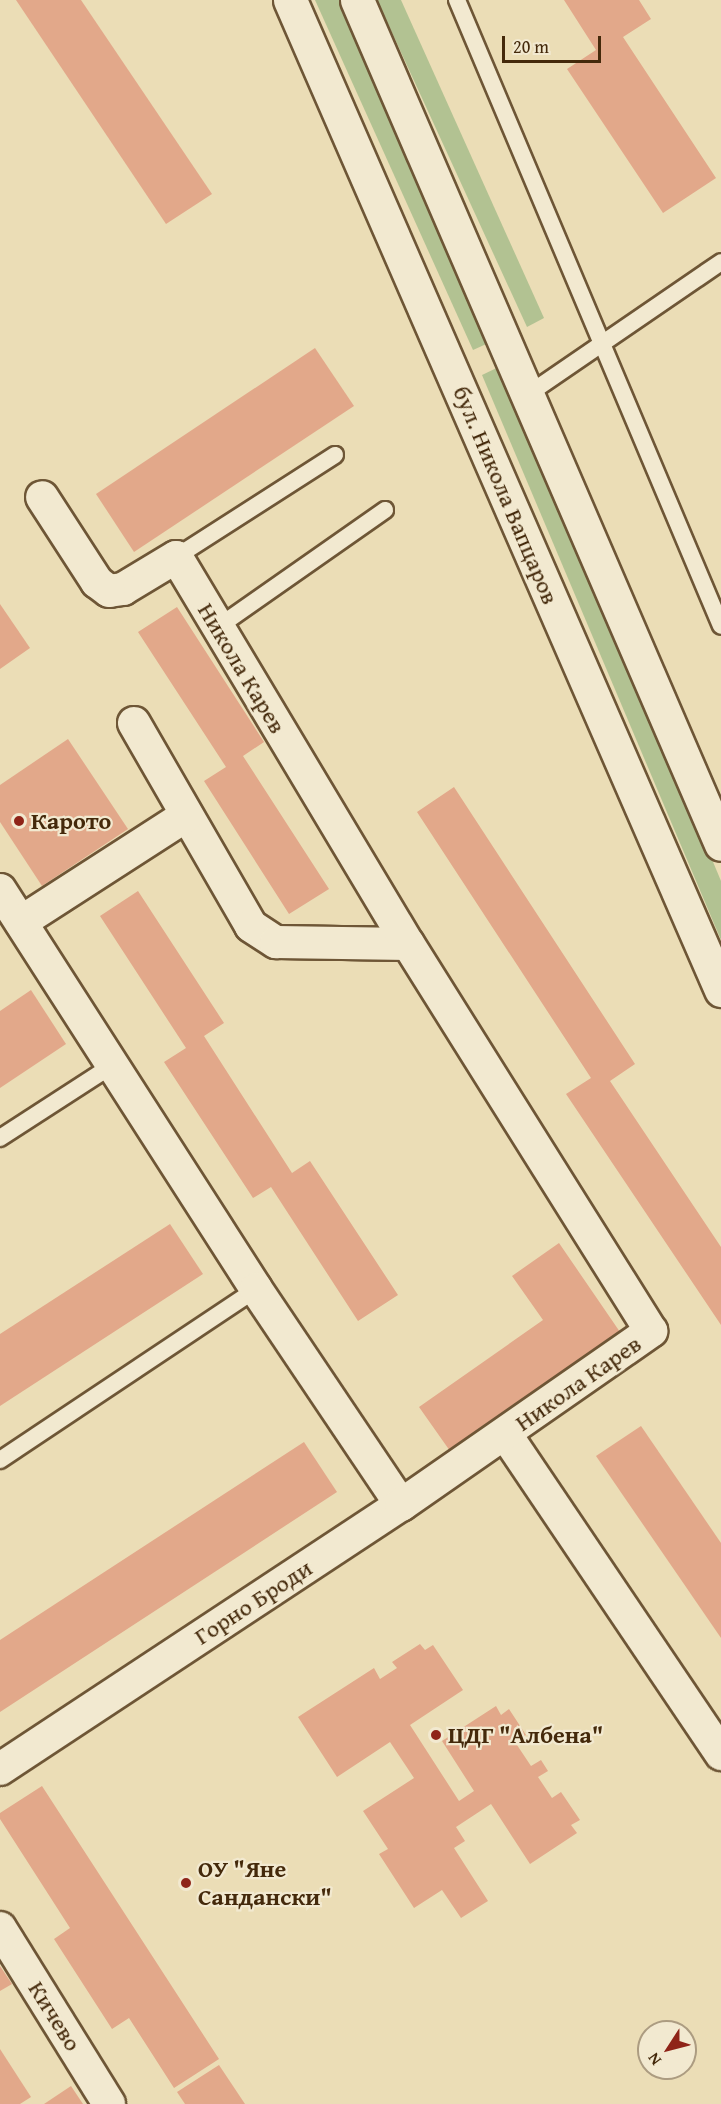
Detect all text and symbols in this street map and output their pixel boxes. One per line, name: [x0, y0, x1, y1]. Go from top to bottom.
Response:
scale bar: [505, 24, 604, 62]
text: 20 m: [513, 33, 549, 60]
street label: бул. Никола Вапцаров: [447, 382, 565, 608]
street label: Никола Карев: [192, 598, 292, 738]
place label: Карото: [31, 807, 111, 835]
marker: Карото: [12, 814, 26, 828]
street label: Никола Карев: [510, 1329, 646, 1437]
street label: Горно Броди: [189, 1553, 317, 1651]
place label: ЦДГ "Албена": [448, 1721, 603, 1749]
marker: ЦДГ "Албена": [429, 1728, 443, 1742]
place label: ОУ "Яне Сандански": [198, 1855, 332, 1911]
marker: ОУ "Яне Сандански": [179, 1876, 193, 1890]
street label: Кичево: [22, 1976, 88, 2056]
north arrow: [637, 2020, 697, 2080]
text: N: [641, 2048, 667, 2071]

